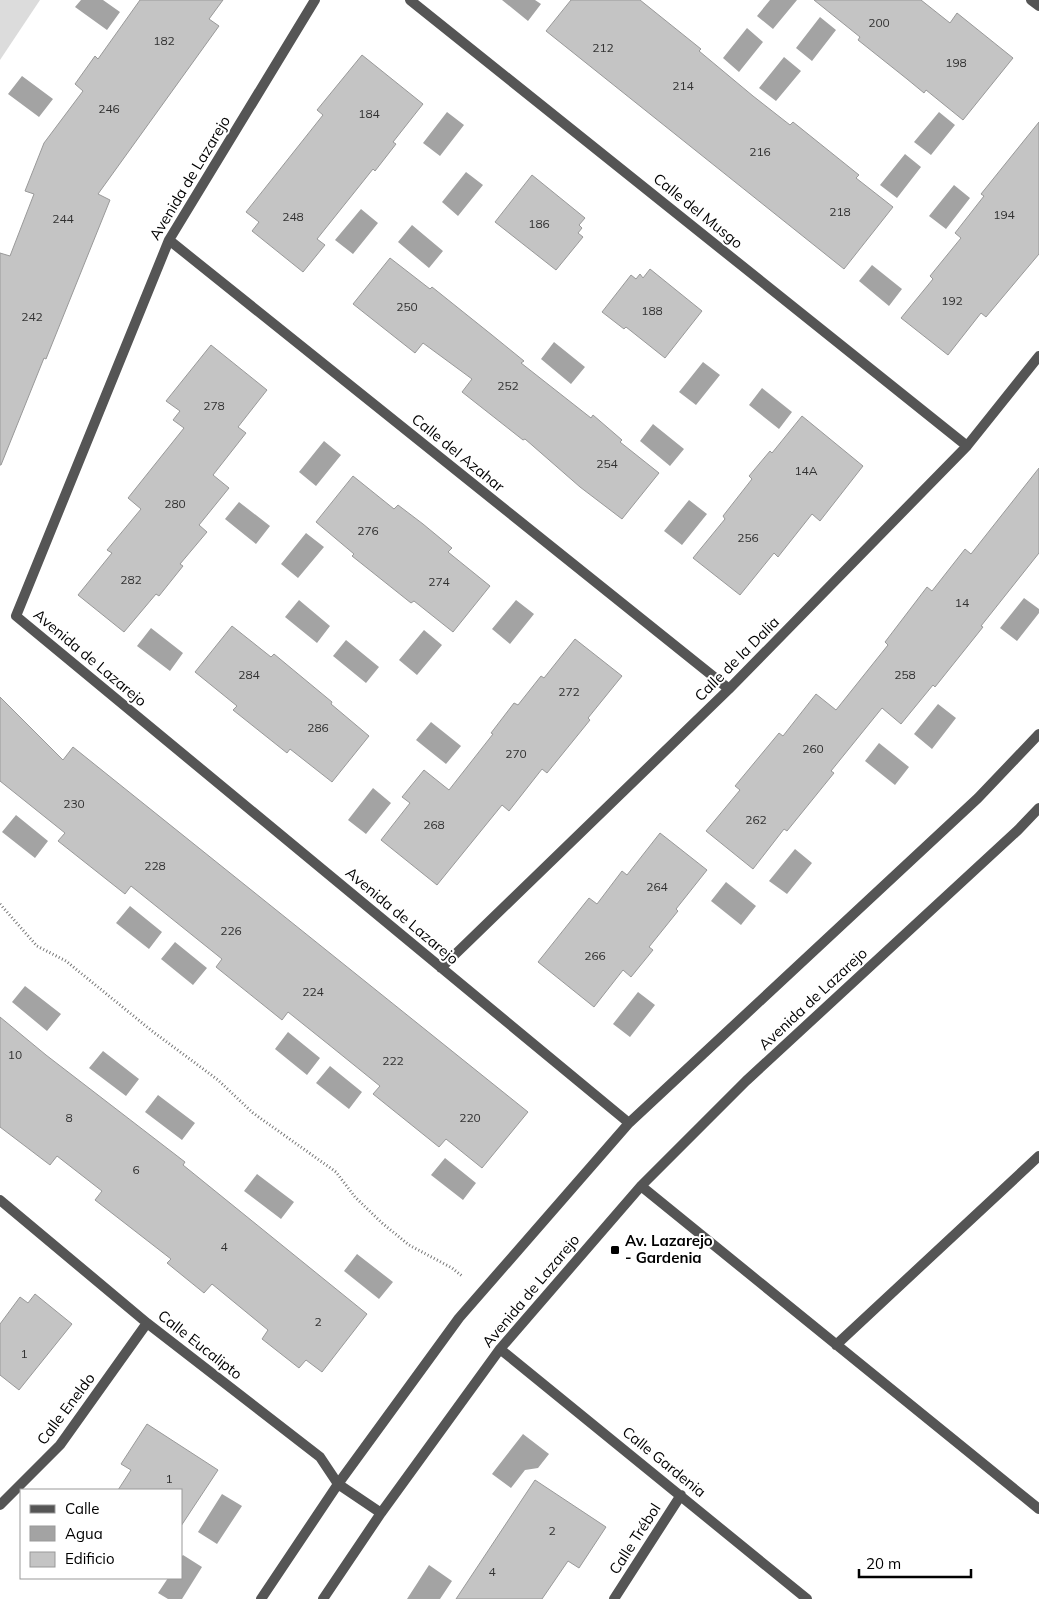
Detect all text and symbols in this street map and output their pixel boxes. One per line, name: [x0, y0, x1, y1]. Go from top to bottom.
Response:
house number: 200: [868, 15, 890, 30]
house number: 182: [153, 33, 175, 48]
house number: 212: [592, 40, 614, 55]
house number: 198: [945, 55, 967, 70]
house number: 214: [672, 78, 694, 93]
house number: 246: [98, 101, 120, 116]
house number: 184: [358, 106, 380, 121]
street label: Avenida de Lazarejo: [145, 112, 234, 243]
house number: 216: [749, 144, 771, 159]
street label: Calle del Musgo: [650, 169, 747, 252]
house number: 218: [829, 204, 851, 219]
house number: 194: [993, 207, 1015, 222]
house number: 248: [282, 209, 304, 224]
house number: 244: [52, 211, 74, 226]
house number: 186: [528, 216, 550, 231]
house number: 192: [941, 293, 963, 308]
house number: 250: [396, 299, 418, 314]
house number: 188: [641, 303, 663, 318]
house number: 242: [21, 309, 43, 324]
house number: 252: [497, 378, 519, 393]
house number: 278: [203, 398, 225, 413]
street label: Calle del Azahar: [408, 409, 509, 496]
house number: 254: [596, 456, 618, 471]
house number: 14A: [794, 463, 818, 478]
house number: 280: [164, 496, 186, 511]
house number: 276: [357, 523, 379, 538]
house number: 256: [737, 530, 759, 545]
house number: 282: [120, 572, 142, 587]
house number: 274: [428, 574, 450, 589]
house number: 14: [955, 595, 969, 610]
street label: Avenida de Lazarejo: [30, 605, 151, 710]
street label: Calle de la Dalia: [690, 612, 783, 705]
house number: 284: [238, 667, 260, 682]
house number: 258: [894, 667, 916, 682]
house number: 272: [558, 684, 580, 699]
house number: 286: [307, 720, 329, 735]
house number: 260: [802, 741, 824, 756]
house number: 270: [505, 746, 527, 761]
house number: 230: [63, 796, 85, 811]
house number: 262: [745, 812, 767, 827]
house number: 268: [423, 817, 445, 832]
house number: 228: [144, 858, 166, 873]
street label: Avenida de Lazarejo: [342, 863, 463, 968]
house number: 264: [646, 879, 668, 894]
house number: 226: [220, 923, 242, 938]
street label: Avenida de Lazarejo: [754, 943, 871, 1054]
house number: 266: [584, 948, 606, 963]
house number: 224: [302, 984, 324, 999]
house number: 10: [8, 1047, 22, 1062]
house number: 222: [382, 1053, 404, 1068]
house number: 8: [65, 1110, 73, 1125]
house number: 220: [459, 1110, 481, 1125]
house number: 6: [132, 1162, 140, 1177]
street label: Avenida de Lazarejo: [478, 1230, 583, 1351]
place label: Av. Lazarejo - Gardenia: [625, 1231, 713, 1267]
house number: 4: [220, 1239, 228, 1254]
marker: Av. Lazarejo - Gardenia: [609, 1244, 621, 1256]
street label: Calle Eucalipto: [154, 1306, 246, 1383]
house number: 2: [314, 1314, 322, 1329]
house number: 1: [20, 1346, 28, 1361]
street label: Calle Eneldo: [32, 1369, 99, 1448]
street label: Calle Gardenia: [619, 1422, 710, 1501]
house number: 1: [165, 1471, 173, 1486]
legend: [20, 1489, 182, 1579]
text: Calle: [65, 1499, 99, 1518]
street label: Calle Trébol: [605, 1500, 665, 1578]
house number: 2: [548, 1523, 556, 1538]
text: Agua: [65, 1524, 103, 1543]
scale bar: [859, 1546, 972, 1578]
text: Edificio: [65, 1549, 115, 1568]
text: 20 m: [866, 1554, 901, 1573]
house number: 4: [488, 1564, 496, 1579]

